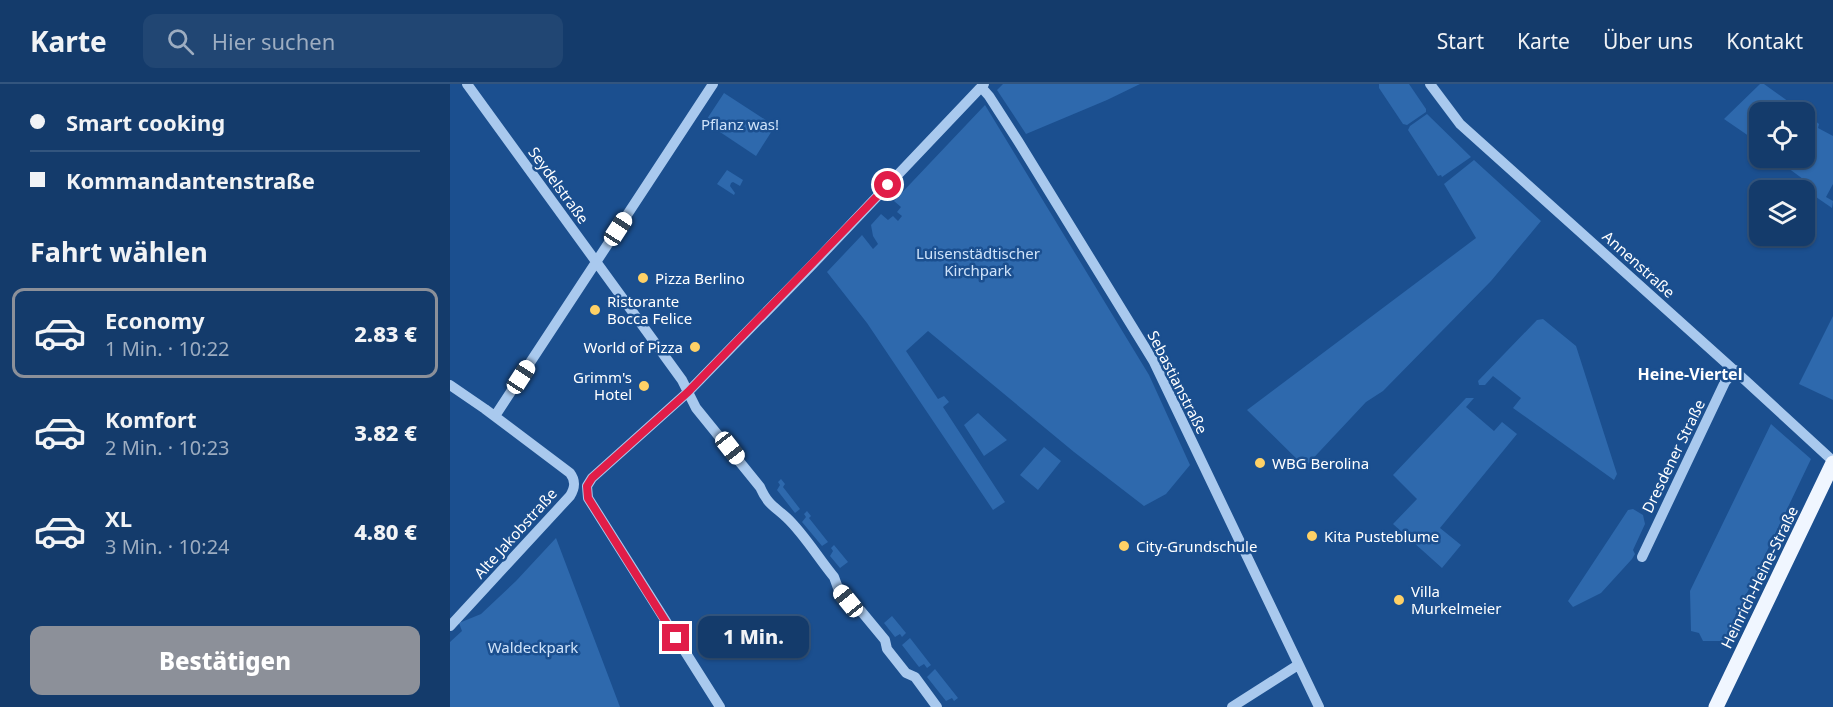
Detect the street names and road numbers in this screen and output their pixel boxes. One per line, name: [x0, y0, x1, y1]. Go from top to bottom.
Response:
street label: Seydelstraße: [524, 143, 594, 227]
street label: Annenstraße: [1599, 226, 1679, 302]
street label: Sebastianstraße: [1143, 327, 1213, 437]
street label: Dresdener Straße: [1637, 396, 1709, 516]
street label: Alte Jakobstraße: [469, 484, 561, 582]
street label: Heinrich-Heine-Straße: [1716, 503, 1802, 651]

